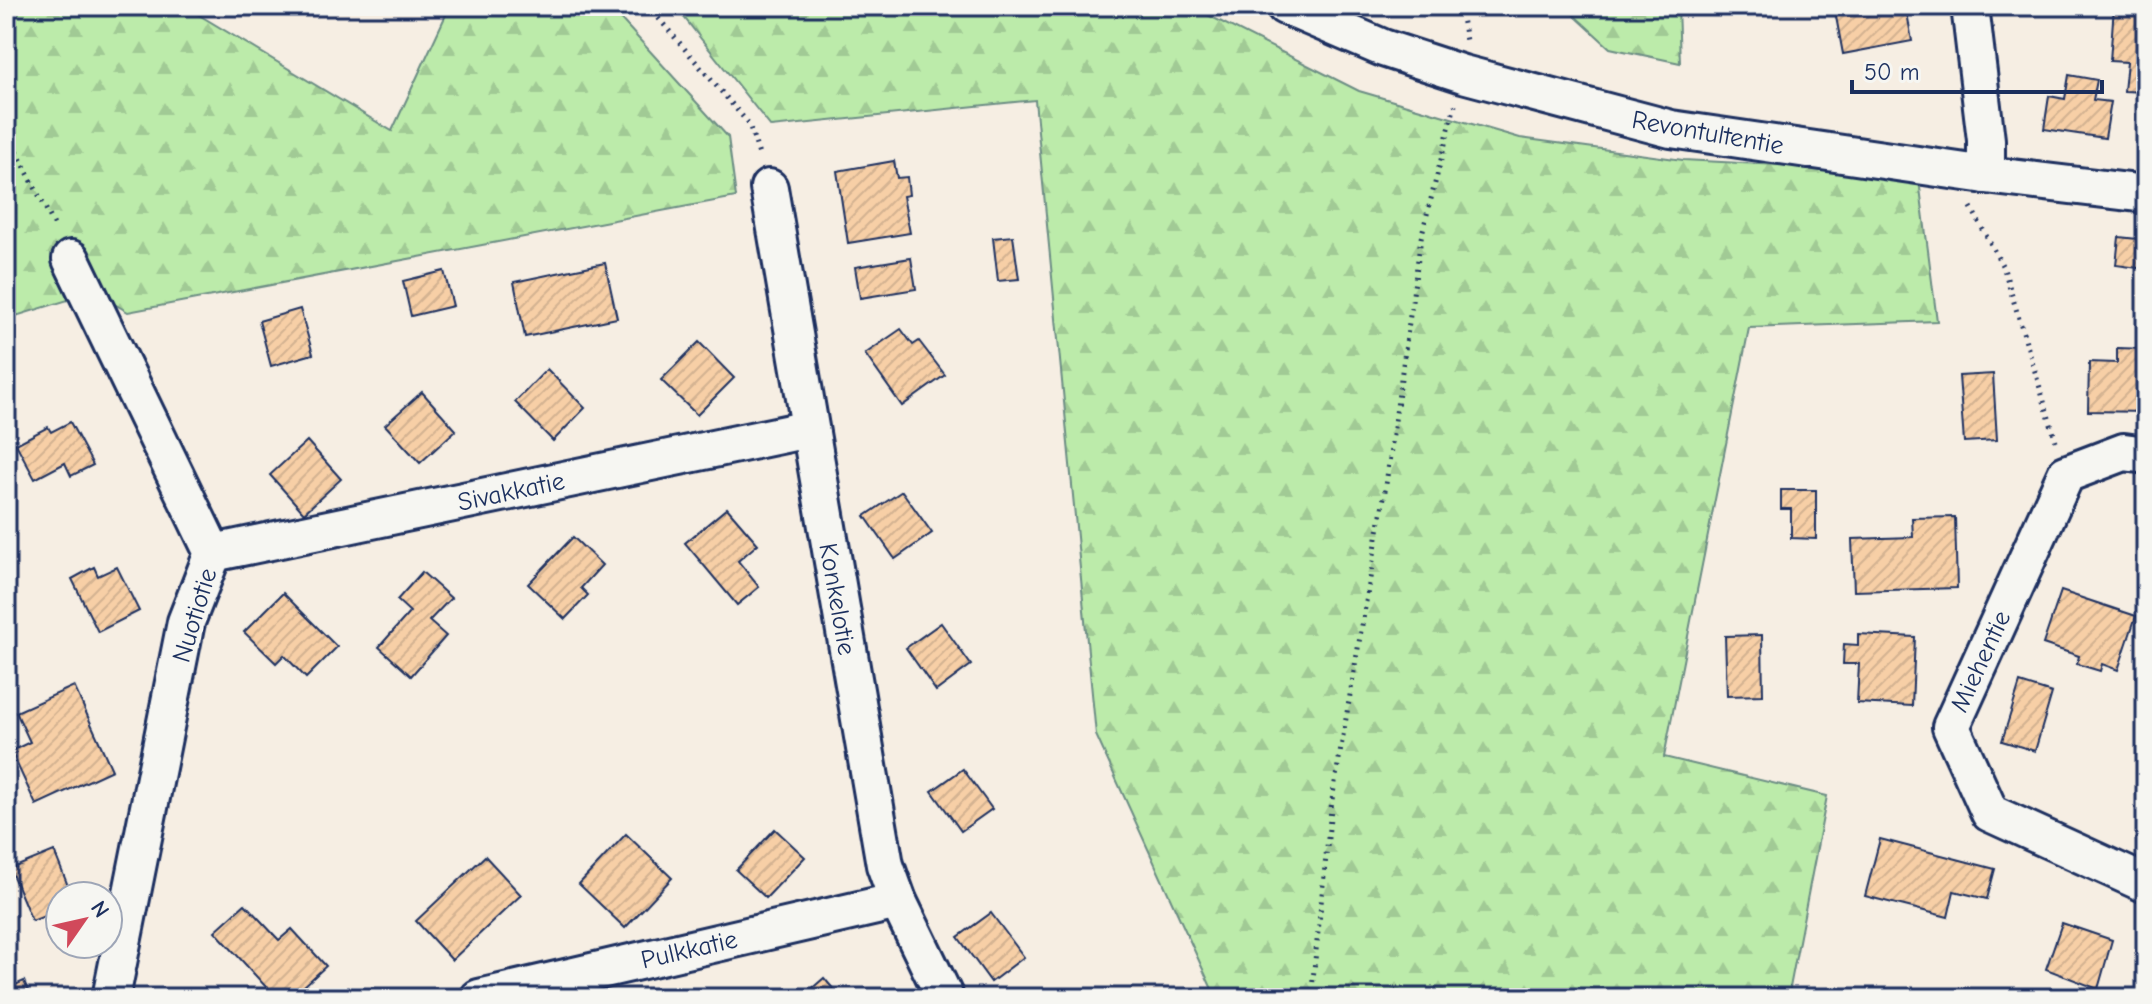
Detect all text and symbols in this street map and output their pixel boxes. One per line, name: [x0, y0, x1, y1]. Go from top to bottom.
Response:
scale bar: [1852, 44, 2102, 94]
text: 50 m: [1864, 58, 1920, 86]
street label: Revontultentie: [1630, 105, 1786, 161]
street label: Sivakkatie: [455, 466, 567, 518]
street label: Konkelotie: [812, 541, 862, 658]
street label: Nuotiotie: [166, 564, 224, 666]
street label: Miehentie: [1944, 606, 2017, 717]
north arrow: [44, 880, 124, 960]
text: N: [85, 896, 115, 923]
street label: Pulkkatie: [638, 924, 740, 976]

